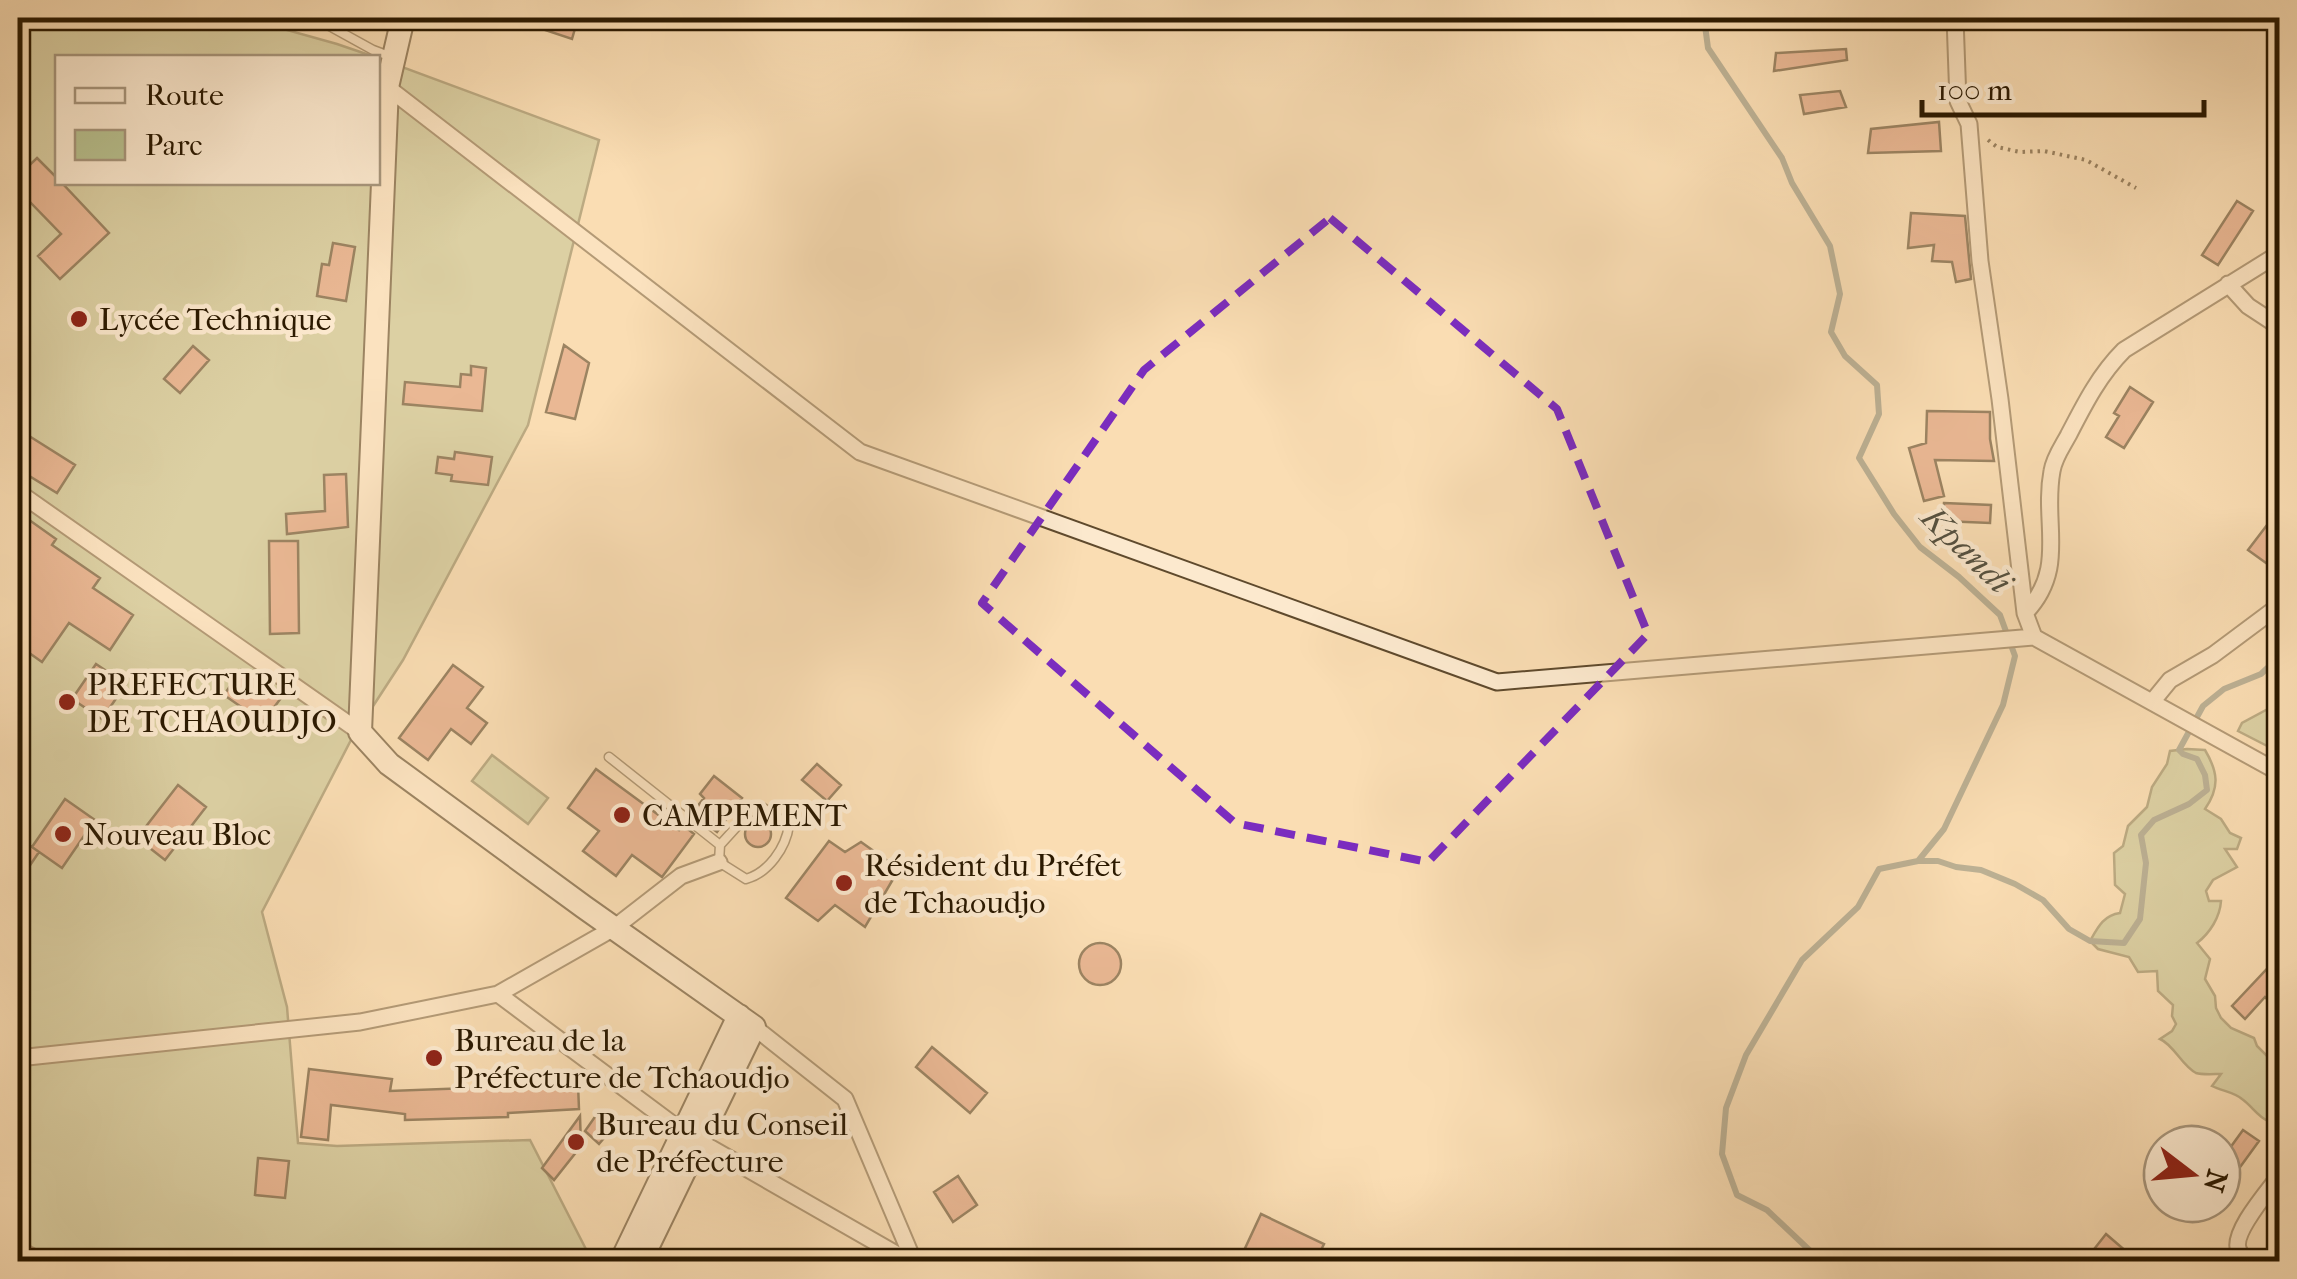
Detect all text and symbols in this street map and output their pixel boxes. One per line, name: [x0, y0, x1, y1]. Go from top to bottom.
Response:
legend: [55, 55, 380, 185]
scale bar: [1922, 55, 2204, 117]
text: 100 m: [1937, 73, 2012, 108]
text: Route: [145, 78, 224, 113]
text: Parc: [145, 128, 203, 163]
place label: Lycée Technique: [99, 301, 332, 338]
marker: Lycée Technique: [68, 308, 90, 330]
water label: Kpandi: [1911, 495, 2022, 604]
place label: PREFECTURE DE TCHAOUDJO: [87, 666, 337, 740]
marker: PREFECTURE DE TCHAOUDJO: [56, 691, 78, 713]
place label: CAMPEMENT: [642, 797, 847, 834]
marker: CAMPEMENT: [611, 804, 633, 826]
place label: Nouveau Bloc: [83, 816, 271, 853]
marker: Nouveau Bloc: [52, 823, 74, 845]
place label: Résident du Préfet de Tchaoudjo: [864, 847, 1122, 921]
marker: Résident du Préfet de Tchaoudjo: [833, 872, 855, 894]
place label: Bureau de la Préfecture de Tchaoudjo: [454, 1022, 790, 1096]
marker: Bureau de la Préfecture de Tchaoudjo: [423, 1047, 445, 1069]
place label: Bureau du Conseil de Préfecture: [596, 1106, 848, 1180]
north arrow: [2142, 1124, 2242, 1224]
marker: Bureau du Conseil de Préfecture: [565, 1131, 587, 1153]
text: N: [2197, 1166, 2234, 1196]

